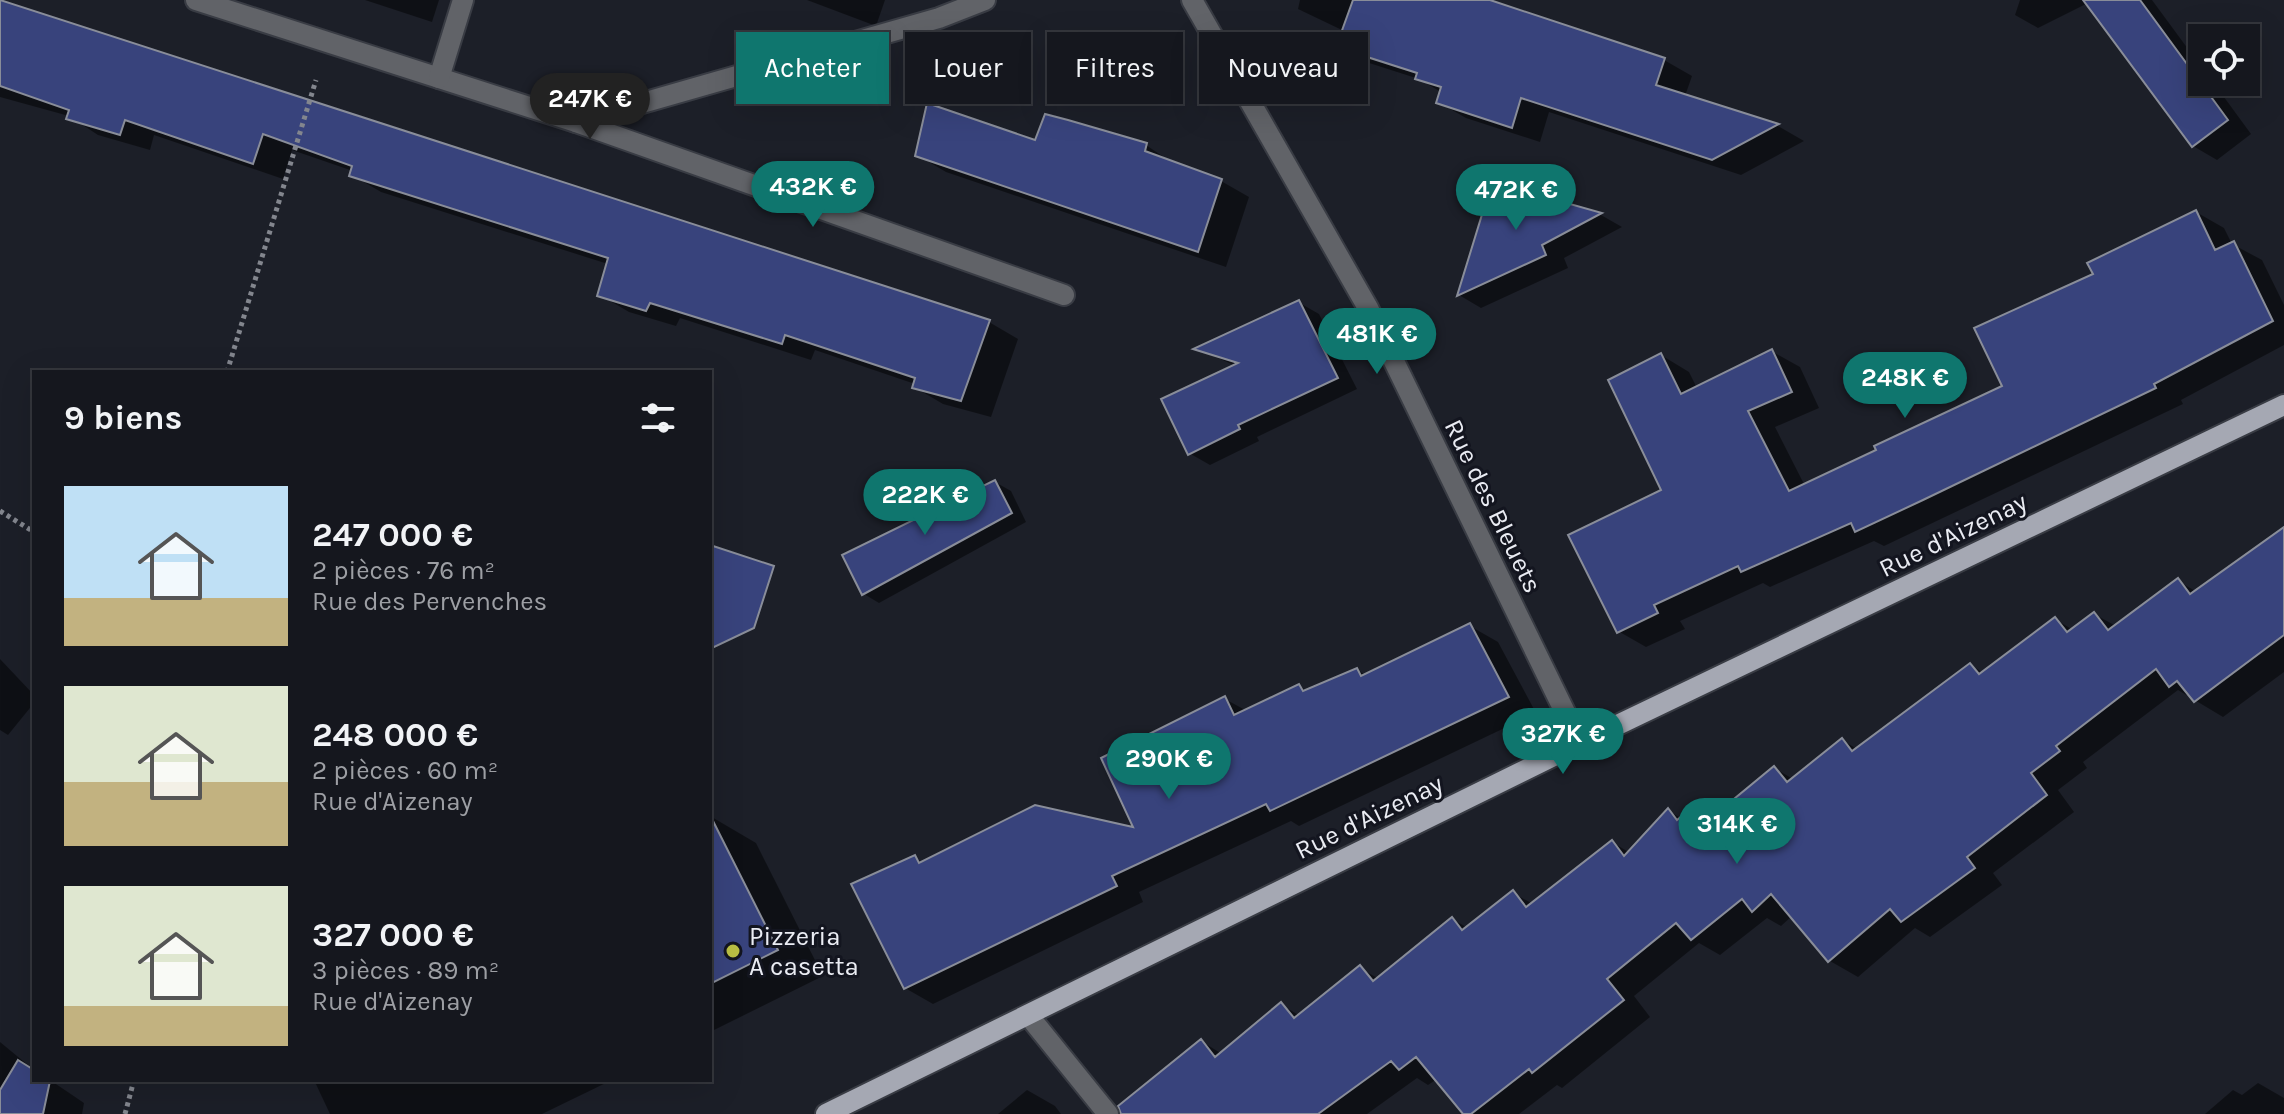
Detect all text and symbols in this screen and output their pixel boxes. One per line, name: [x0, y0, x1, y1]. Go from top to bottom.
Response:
map controls: [2188, 24, 2260, 96]
button: locate: [2188, 24, 2260, 96]
chip: Acheter: [736, 32, 889, 104]
chip: Louer: [905, 32, 1031, 104]
chip: Filtres: [1047, 32, 1183, 104]
chip: Nouveau: [1199, 32, 1368, 104]
pin: 247K €: [525, 73, 655, 141]
text: 247K €: [548, 83, 632, 114]
pin: 432K €: [748, 161, 878, 229]
pin: 472K €: [1451, 164, 1581, 232]
text: 432K €: [769, 171, 857, 202]
text: 472K €: [1474, 174, 1558, 205]
pin: 481K €: [1312, 308, 1442, 376]
text: 481K €: [1336, 318, 1418, 349]
pin: 248K €: [1840, 352, 1970, 420]
text: 248K €: [1861, 362, 1949, 393]
icon: filters: [636, 396, 680, 440]
text: 9 biens: [64, 398, 183, 438]
street label: Rue des Bleuets: [1438, 414, 1548, 598]
pin: 222K €: [860, 469, 990, 537]
text: 222K €: [881, 479, 969, 510]
street label: Rue d'Aizenay: [1874, 486, 2032, 584]
text: 247 000 €: [312, 515, 473, 555]
icon: home: [128, 518, 224, 614]
text: 2 pièces · 76 m²: [312, 555, 495, 586]
text: Rue des Pervenches: [312, 586, 547, 617]
pin: 327K €: [1498, 708, 1628, 776]
text: 248 000 €: [312, 715, 478, 755]
icon: home: [128, 718, 224, 814]
text: 327K €: [1521, 718, 1605, 749]
pin: 290K €: [1104, 733, 1234, 801]
text: 290K €: [1125, 743, 1213, 774]
text: 2 pièces · 60 m²: [312, 755, 498, 786]
street label: Rue d'Aizenay: [1290, 768, 1448, 866]
text: Rue d'Aizenay: [312, 786, 473, 817]
pin: 314K €: [1672, 798, 1802, 866]
text: 314K €: [1697, 808, 1777, 839]
text: 327 000 €: [312, 915, 474, 955]
icon: home: [128, 918, 224, 1014]
place label: Pizzeria A casetta: [749, 921, 859, 982]
marker: Pizzeria A casetta: [724, 942, 742, 960]
text: 3 pièces · 89 m²: [312, 955, 499, 986]
text: Rue d'Aizenay: [312, 986, 473, 1017]

